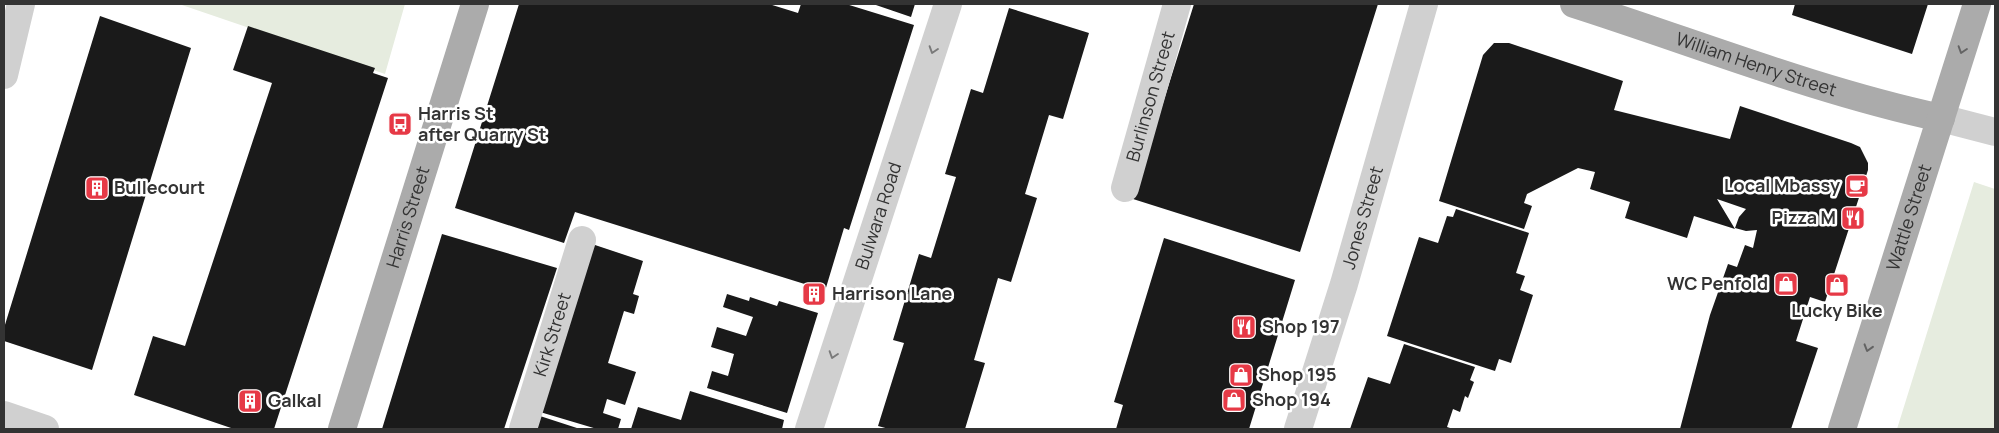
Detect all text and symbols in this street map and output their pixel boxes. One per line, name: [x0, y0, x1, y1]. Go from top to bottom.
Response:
street label: William Henry Street: [1673, 26, 1840, 101]
street label: Burlinson Street: [1120, 28, 1180, 164]
one-way arrow: [928, 45, 938, 54]
one-way arrow: [1958, 46, 1968, 54]
place label: Harris St after Quarry St: [418, 101, 547, 146]
bus stop icon: Harris St after Quarry St: [387, 111, 413, 137]
street label: Bulwara Road: [849, 159, 906, 273]
street label: Wattle Street: [1880, 161, 1936, 273]
street label: Harris Street: [380, 163, 435, 271]
street label: Jones Street: [1336, 163, 1388, 272]
place label: Local Mbassy: [1724, 173, 1840, 197]
cafe icon: Local Mbassy: [1844, 173, 1870, 199]
building icon: Bullecourt: [84, 175, 110, 201]
place label: Bullecourt: [114, 175, 205, 199]
place label: Pizza M: [1771, 205, 1836, 229]
restaurant icon: Pizza M: [1840, 205, 1866, 231]
place label: WC Penfold: [1667, 271, 1768, 295]
shop icon: WC Penfold: [1773, 271, 1799, 297]
shop icon: Lucky Bike: [1824, 272, 1850, 298]
building icon: Harrison Lane: [801, 281, 827, 307]
place label: Harrison Lane: [832, 281, 953, 305]
street label: Kirk Street: [527, 289, 576, 379]
place label: Lucky Bike: [1791, 298, 1883, 322]
restaurant icon: Shop 197: [1231, 314, 1257, 340]
place label: Shop 197: [1262, 314, 1340, 338]
one-way arrow: [1863, 343, 1873, 352]
one-way arrow: [829, 350, 839, 358]
shop icon: Shop 195: [1228, 362, 1254, 388]
place label: Shop 195: [1258, 362, 1337, 386]
shop icon: Shop 194: [1221, 387, 1247, 413]
place label: Shop 194: [1252, 387, 1331, 411]
building icon: Galkal: [237, 388, 263, 414]
place label: Galkal: [268, 388, 322, 412]

